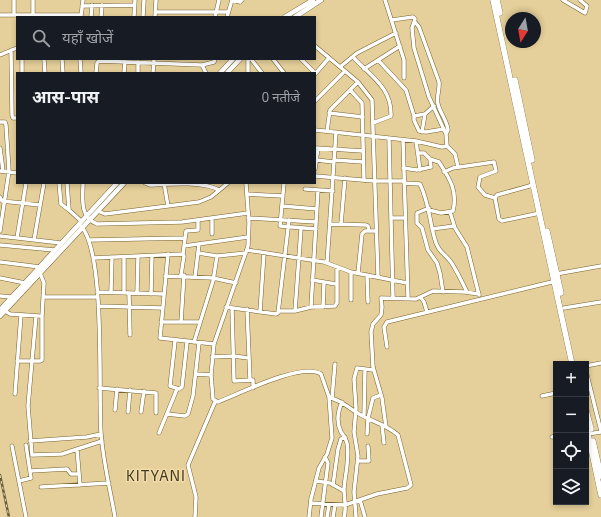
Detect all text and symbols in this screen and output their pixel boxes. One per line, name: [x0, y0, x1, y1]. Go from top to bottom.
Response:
north arrow: [505, 12, 541, 48]
search box: [16, 16, 316, 60]
icon: search: [30, 27, 52, 49]
text: यहाँ खोजें: [62, 28, 113, 46]
text: आस-पास: [32, 86, 99, 106]
text: 0 नतीजे: [262, 89, 300, 105]
map controls: [553, 361, 589, 505]
button: +: [553, 361, 589, 397]
button: −: [553, 397, 589, 433]
button: locate: [553, 433, 589, 469]
district label: KITYANI: [126, 466, 186, 484]
button: layers: [553, 469, 589, 505]

